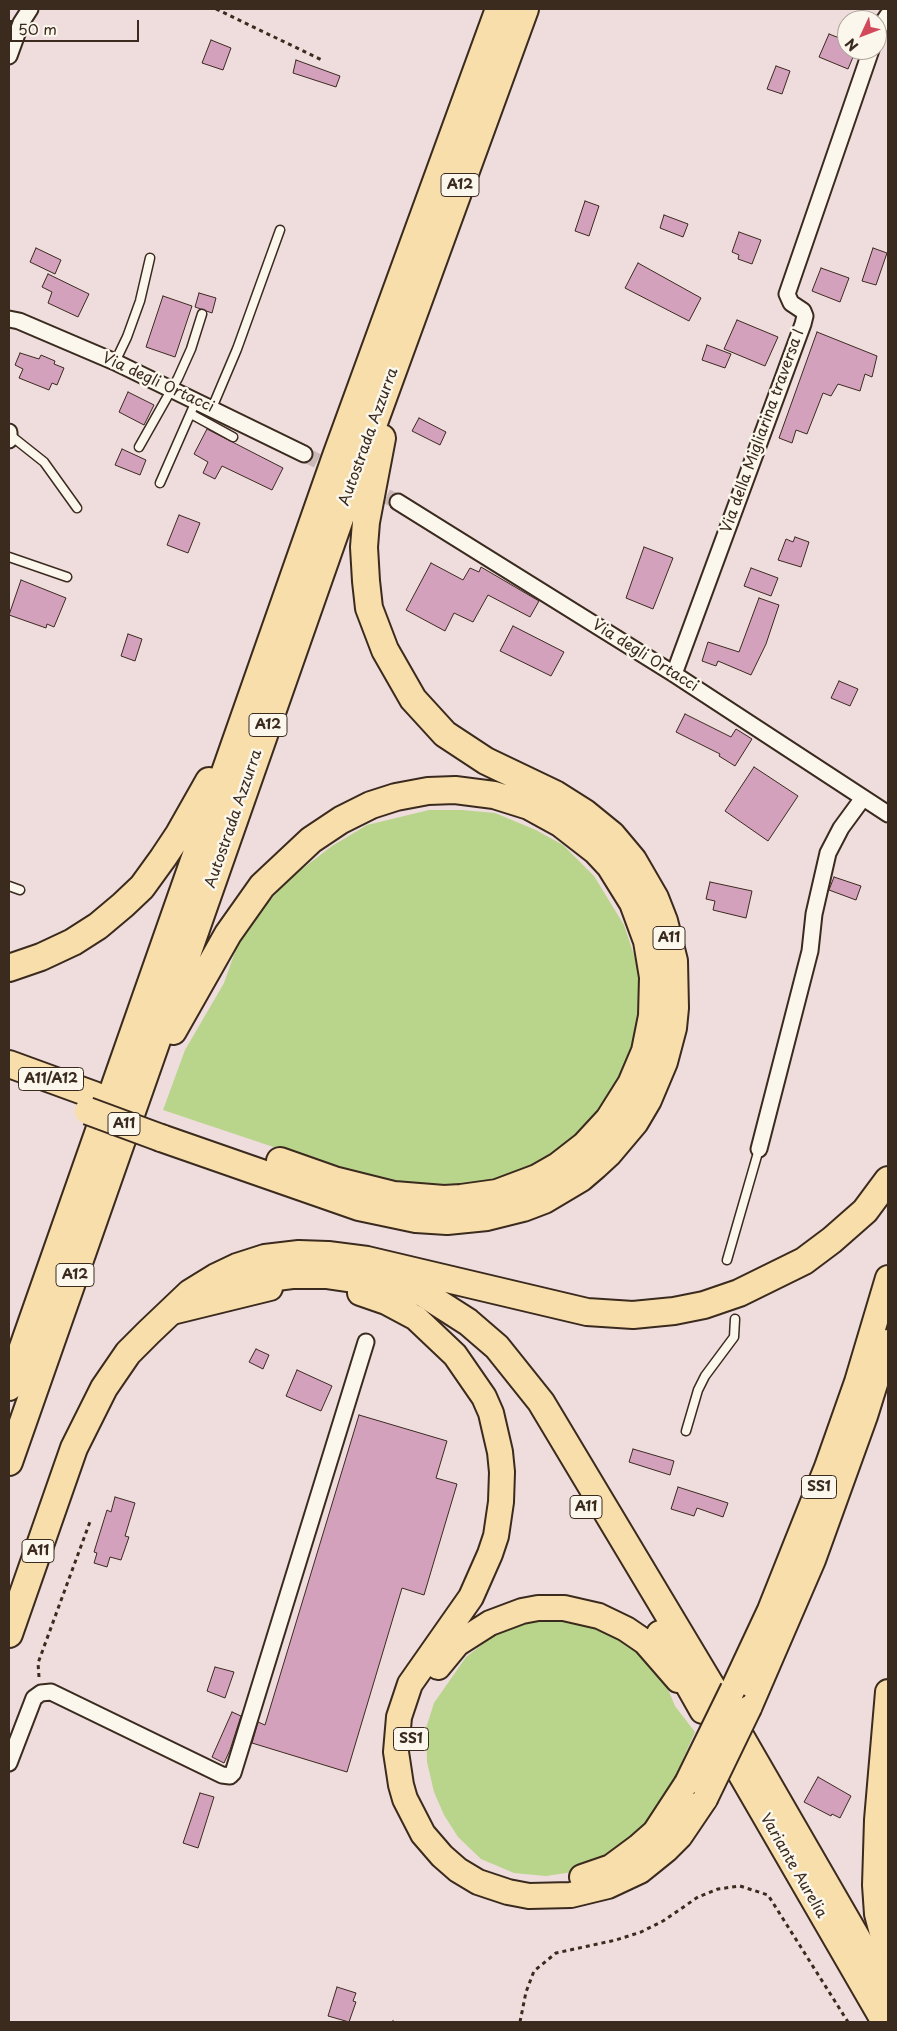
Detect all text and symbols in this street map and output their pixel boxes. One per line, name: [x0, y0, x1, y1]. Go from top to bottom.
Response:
scale bar: [12, 10, 141, 42]
north arrow: [837, 10, 887, 60]
text: 50 m: [18, 17, 57, 40]
text: N: [840, 34, 863, 56]
road number: A12: [441, 174, 479, 196]
street label: Via della Migliarina traversa I: [718, 327, 808, 535]
street label: Via degli Ortacci: [99, 349, 217, 417]
street label: Autostrada Azzurra: [336, 366, 402, 508]
street label: Via degli Ortacci: [589, 616, 701, 696]
road number: A12: [249, 714, 287, 736]
street label: Autostrada Azzurra: [202, 747, 266, 891]
road number: A11: [653, 926, 685, 950]
road number: A11/A12: [18, 1068, 84, 1090]
road number: A11: [108, 1112, 140, 1136]
road number: A12: [56, 1264, 94, 1286]
road number: SS1: [802, 1475, 836, 1498]
road number: A11: [570, 1495, 602, 1518]
road number: A11: [22, 1540, 54, 1562]
road number: SS1: [394, 1728, 428, 1750]
street label: Variante Aurelia: [756, 1810, 830, 1922]

